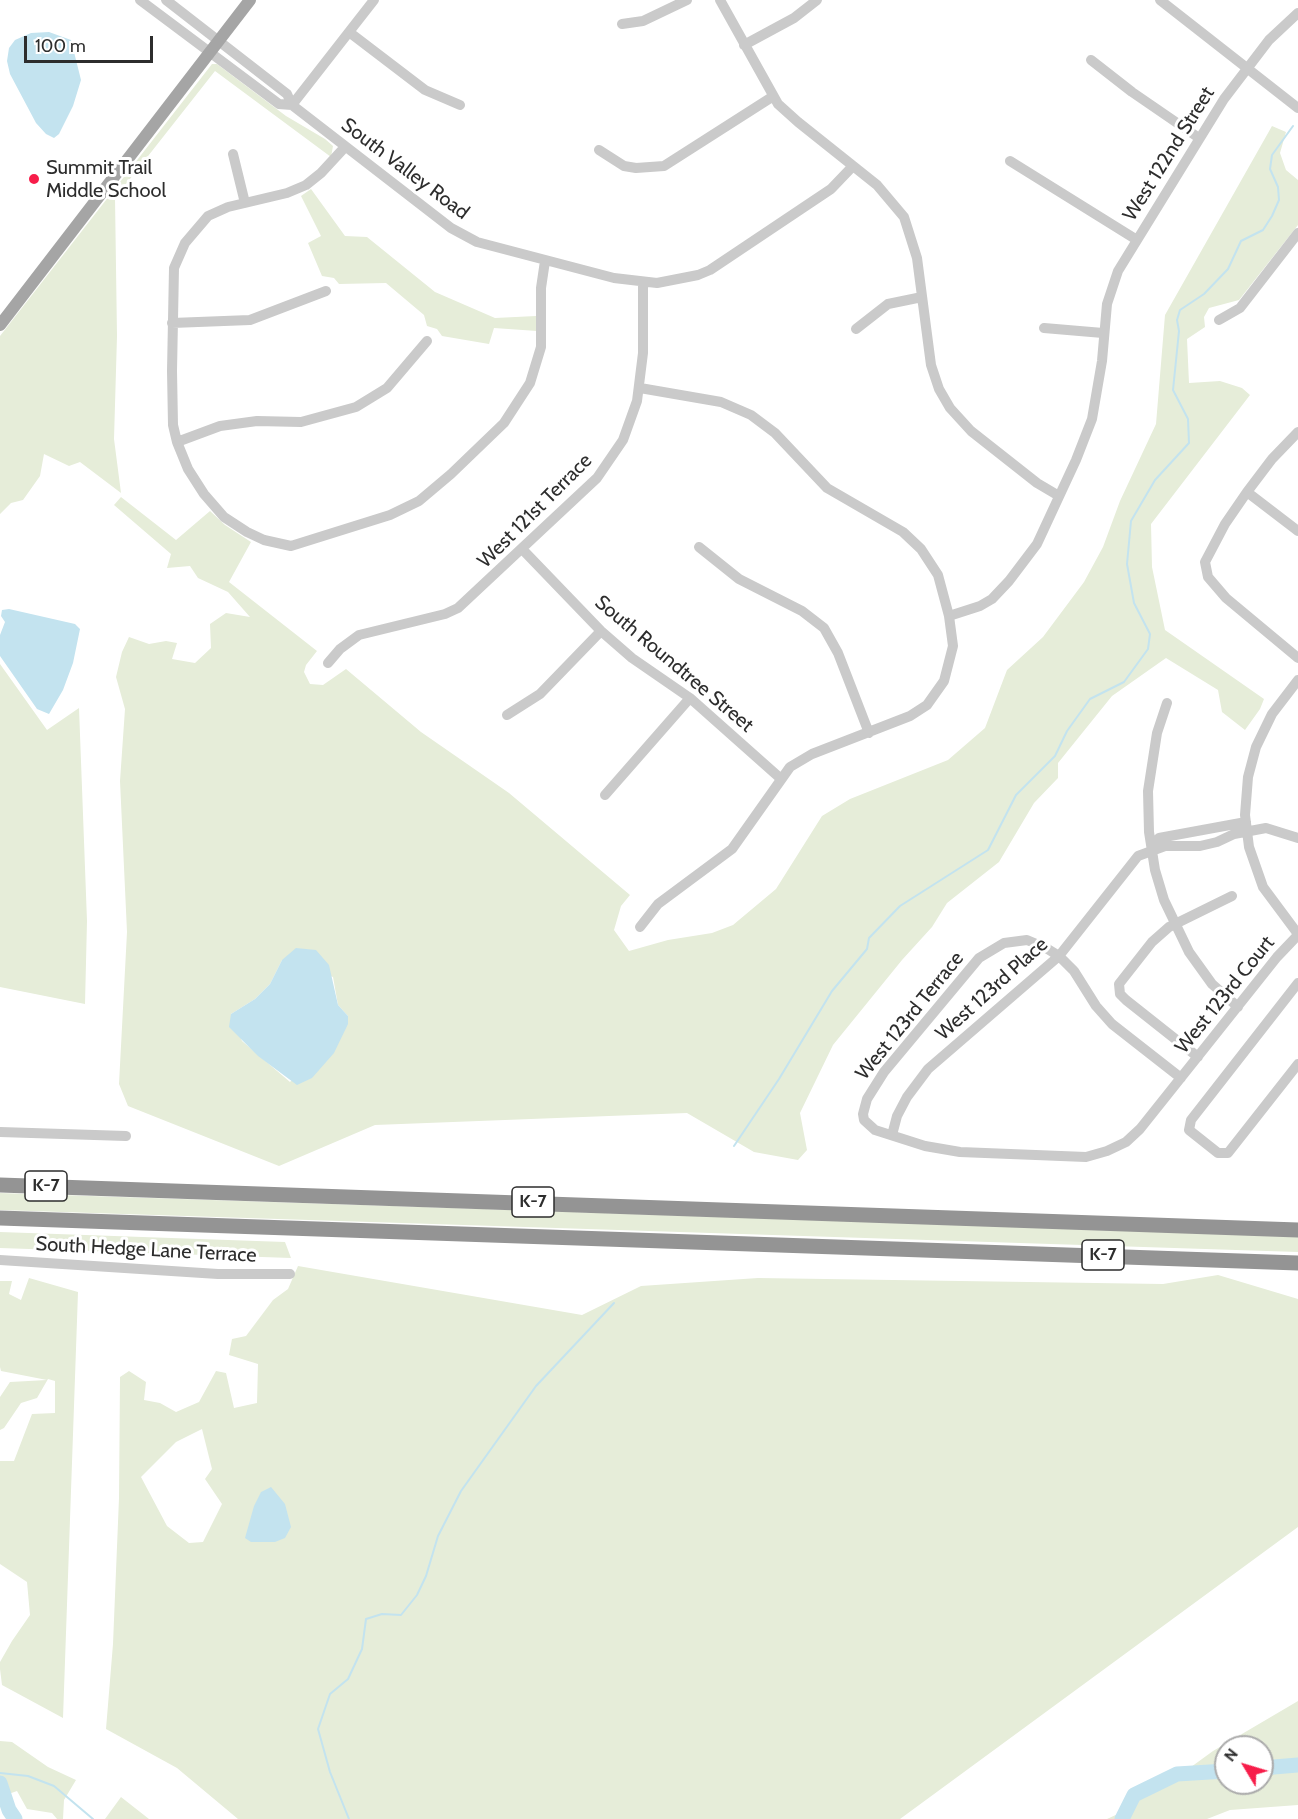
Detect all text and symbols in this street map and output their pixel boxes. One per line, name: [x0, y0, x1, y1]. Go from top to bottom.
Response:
scale bar: [27, 24, 156, 62]
text: 100 m: [35, 35, 86, 57]
street label: West 122nd Street: [1118, 83, 1220, 225]
street label: South Valley Road: [336, 113, 474, 225]
place label: Summit Trail Middle School: [46, 156, 166, 203]
marker: Summit Trail Middle School: [27, 172, 41, 186]
street label: West 121st Terrace: [473, 449, 597, 573]
street label: South Roundtree Street: [590, 591, 758, 737]
street label: West 123rd Court: [1170, 932, 1280, 1058]
street label: West 123rd Place: [931, 933, 1053, 1045]
street label: West 123rd Terrace: [851, 947, 969, 1085]
road number: K-7: [25, 1171, 67, 1201]
road number: K-7: [512, 1187, 554, 1217]
street label: South Hedge Lane Terrace: [35, 1232, 257, 1268]
road number: K-7: [1082, 1240, 1124, 1270]
north arrow: [1214, 1735, 1274, 1795]
text: N: [1220, 1745, 1242, 1765]

